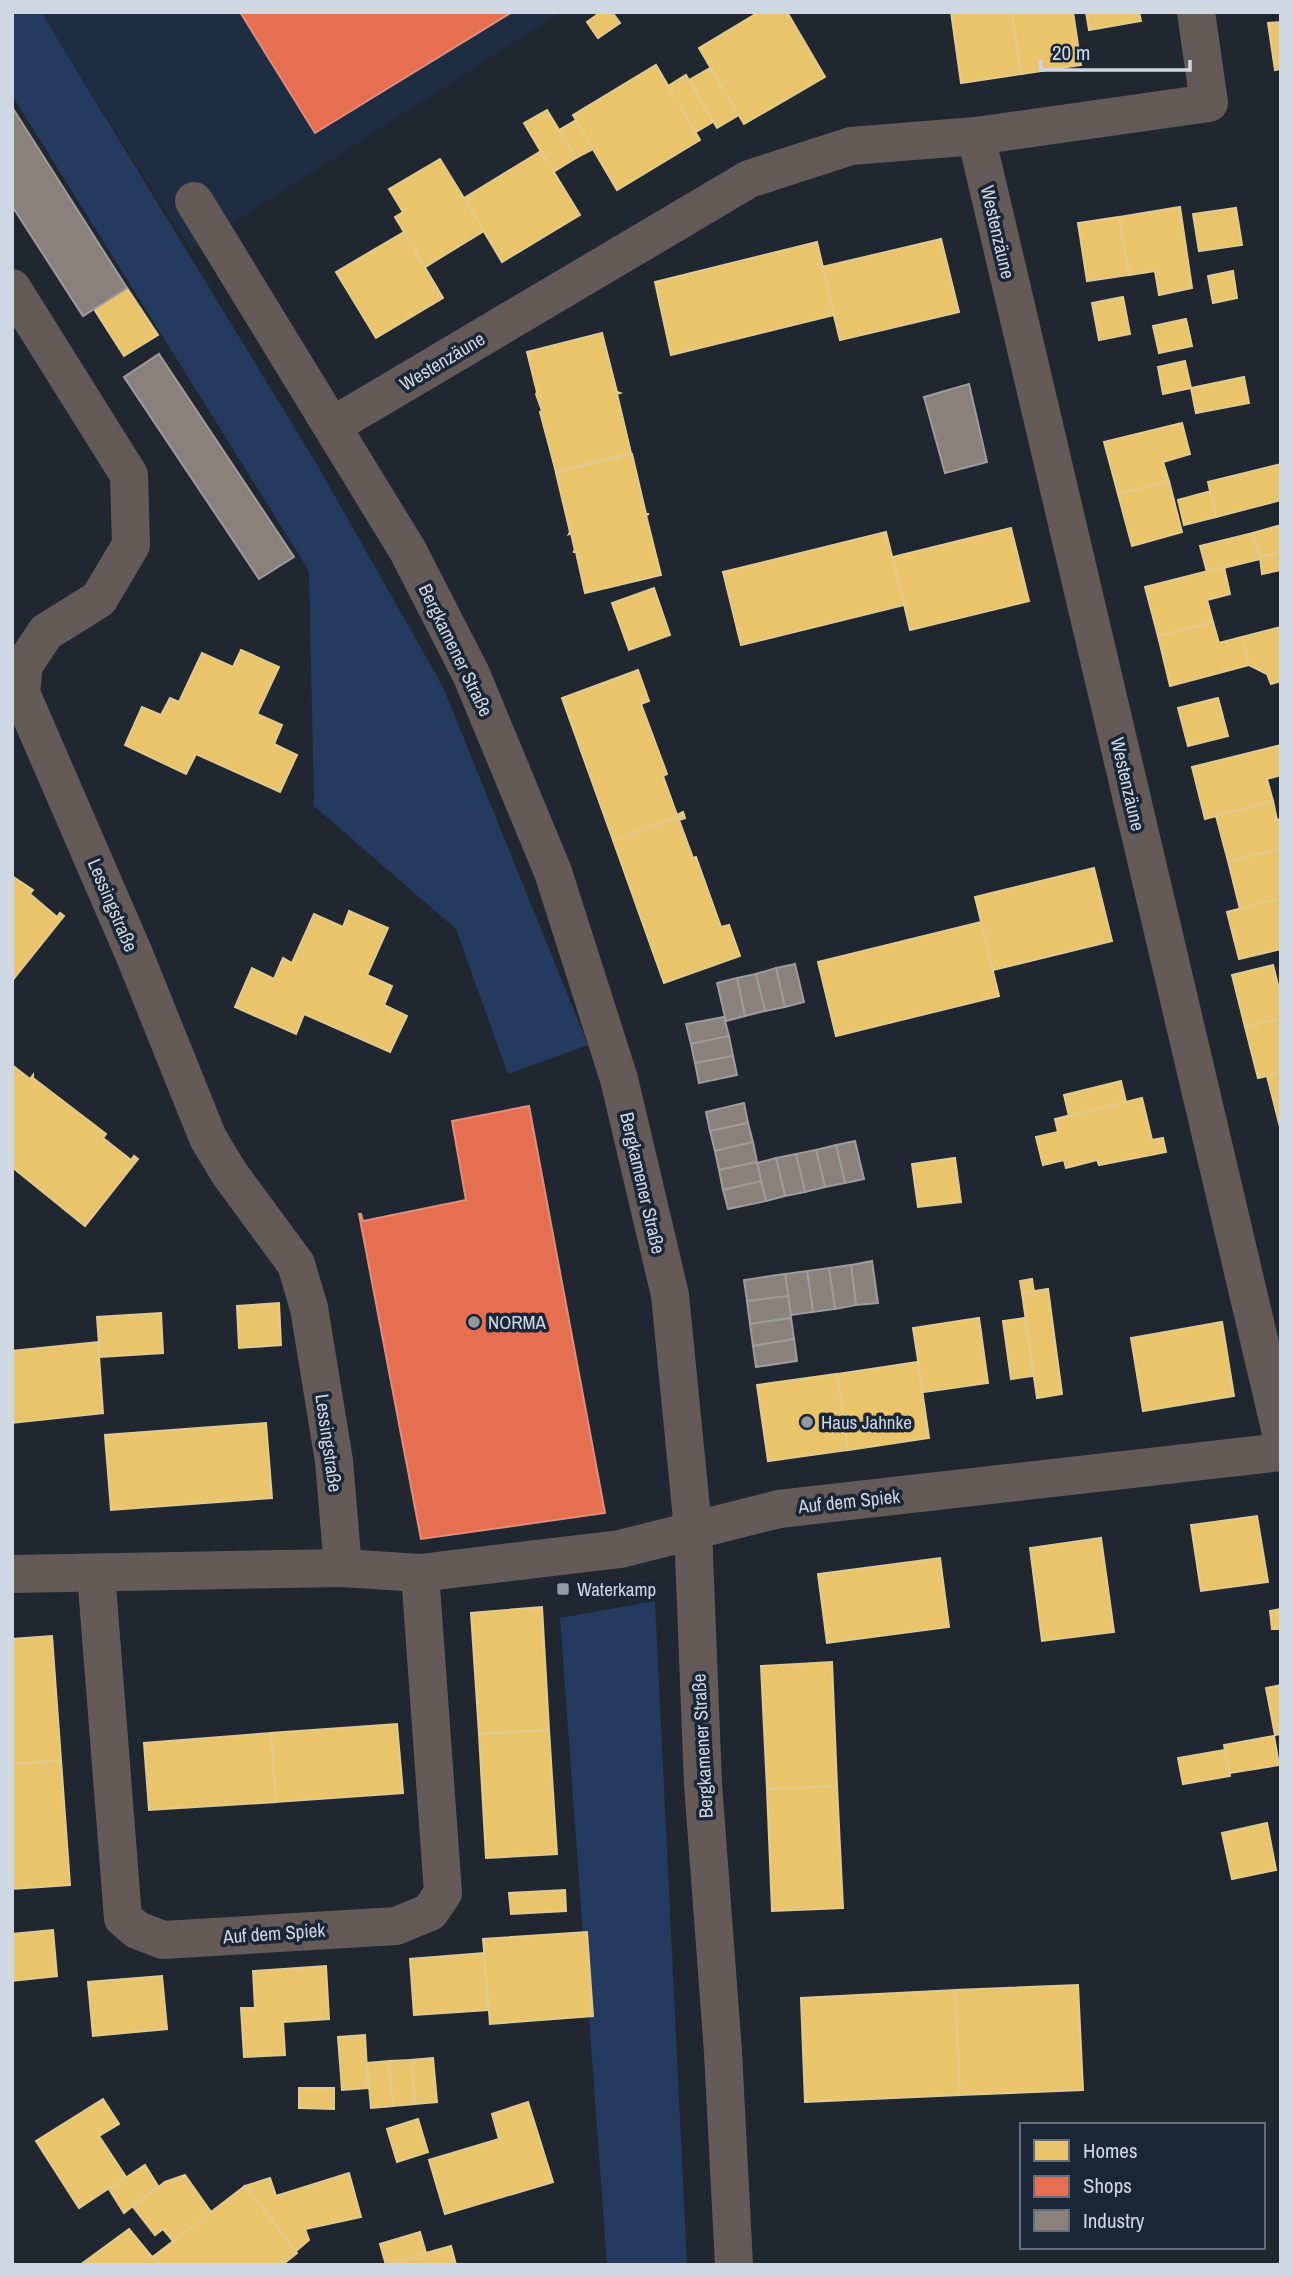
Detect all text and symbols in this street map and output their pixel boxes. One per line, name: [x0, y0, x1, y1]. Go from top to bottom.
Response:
scale bar: [1041, 28, 1190, 72]
text: 20 m: [1052, 38, 1090, 67]
street label: Westenzäune: [975, 183, 1021, 281]
street label: Westenzäune: [395, 325, 489, 397]
street label: Bergkamener Straße: [413, 579, 499, 721]
street label: Westenzäune: [1105, 735, 1151, 833]
street label: Lessingstraße: [82, 854, 144, 956]
street label: Bergkamener Straße: [614, 1110, 672, 1256]
place label: NORMA: [488, 1309, 547, 1335]
marker: NORMA: [466, 1314, 482, 1330]
street label: Lessingstraße: [309, 1392, 349, 1494]
place label: Haus Jahnke: [821, 1409, 912, 1435]
marker: Haus Jahnke: [799, 1414, 815, 1430]
street label: Auf dem Spiek: [796, 1483, 901, 1519]
place label: Waterkamp: [577, 1576, 656, 1602]
marker: Waterkamp: [555, 1581, 571, 1597]
street label: Bergkamener Straße: [685, 1673, 719, 1819]
street label: Auf dem Spiek: [221, 1916, 326, 1950]
legend: [1020, 2123, 1265, 2249]
text: Homes: [1083, 2136, 1138, 2165]
text: Shops: [1083, 2171, 1132, 2200]
text: Industry: [1083, 2206, 1145, 2235]

